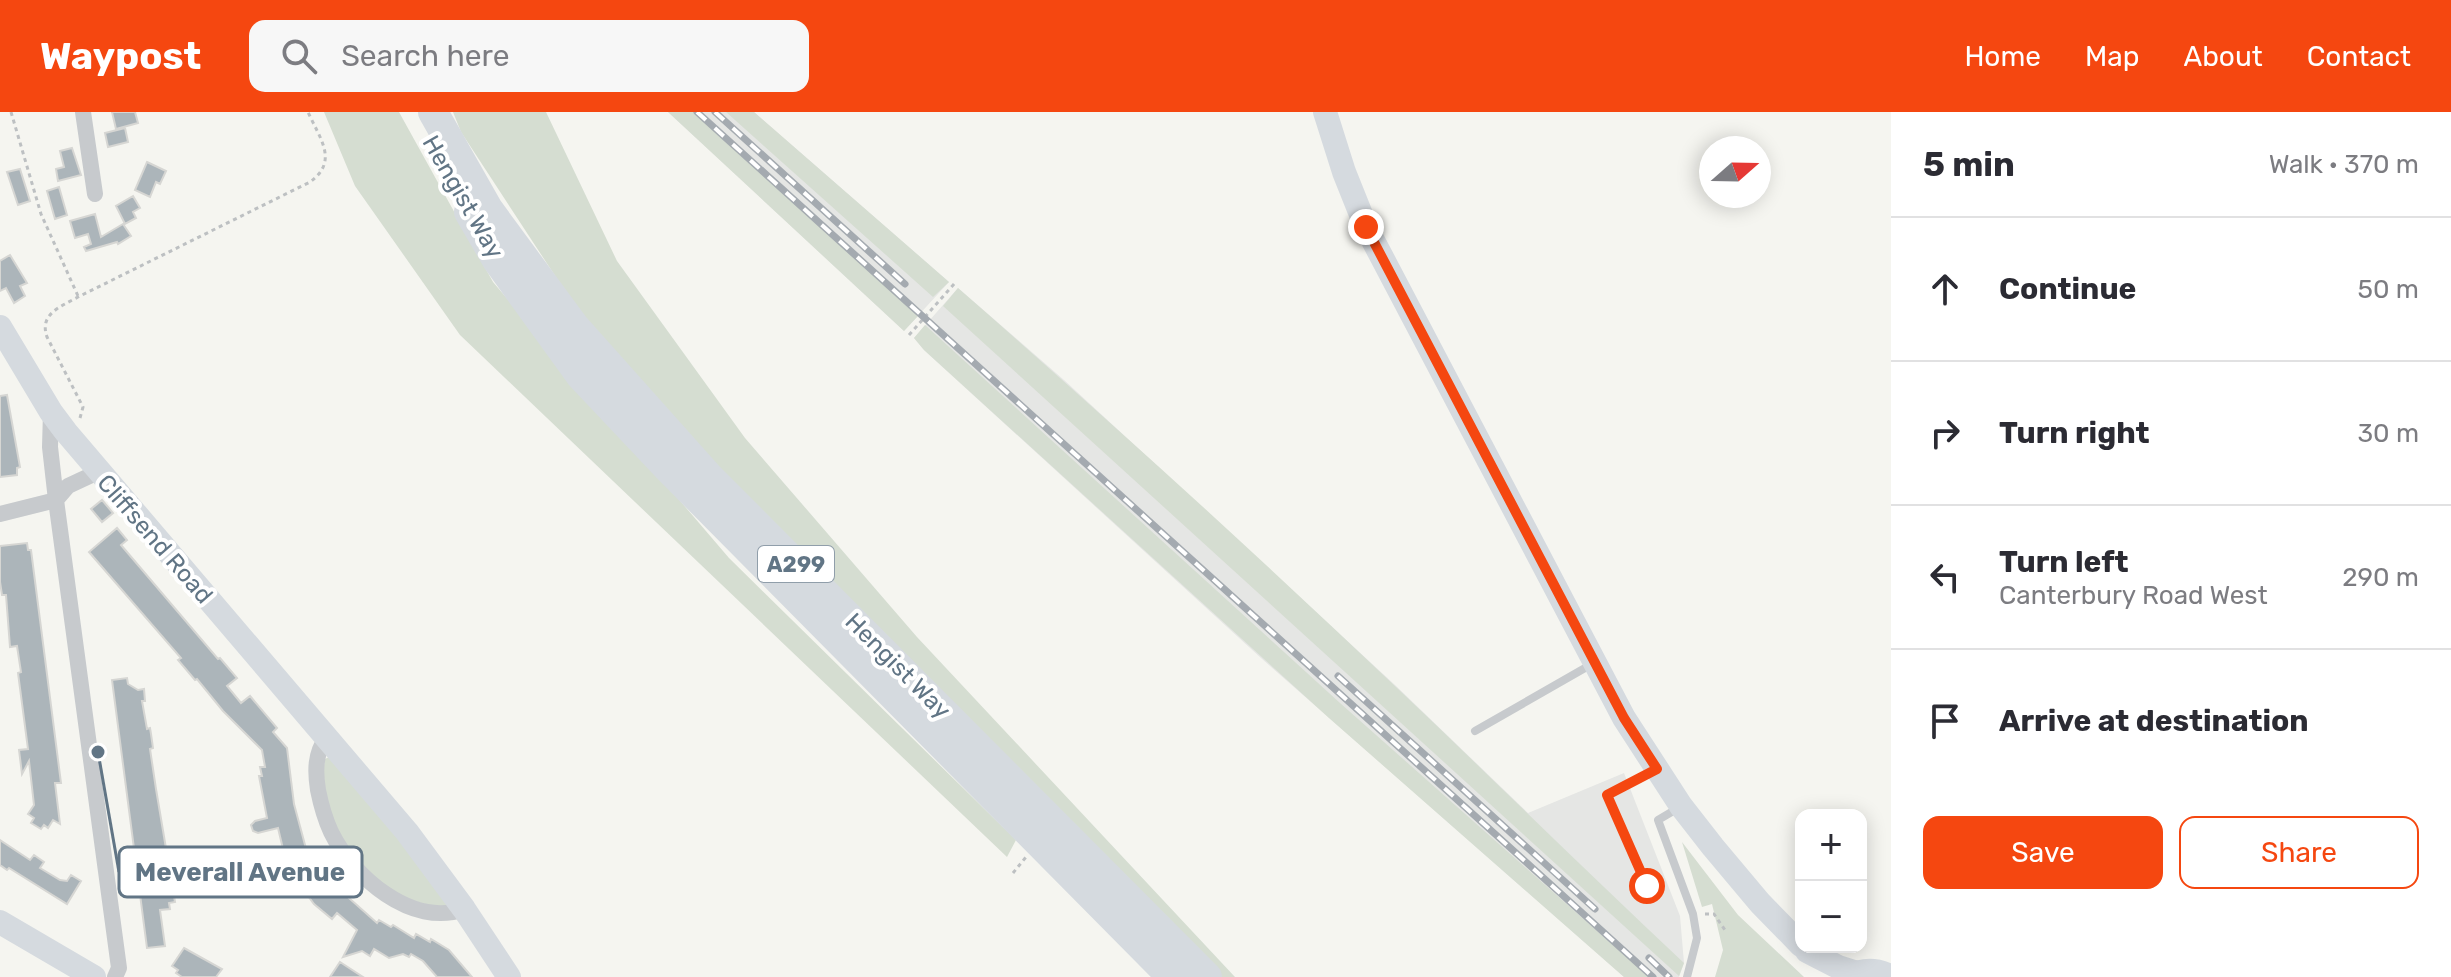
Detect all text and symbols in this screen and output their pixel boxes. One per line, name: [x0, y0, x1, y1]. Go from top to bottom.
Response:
search box: [249, 20, 809, 92]
text: Waypost: [40, 33, 201, 79]
icon: search: [277, 34, 321, 78]
text: Search here: [341, 38, 509, 74]
text: Home: [1964, 40, 2041, 73]
text: Map: [2085, 40, 2139, 73]
text: About: [2183, 40, 2263, 73]
text: Contact: [2307, 40, 2411, 73]
street label: Hengist Way: [417, 131, 509, 263]
north arrow: [1699, 136, 1771, 208]
text: 5 min: [1923, 144, 2015, 185]
text: Walk · 370 m: [2269, 149, 2419, 180]
route end: [1348, 209, 1384, 245]
icon: ahead: [1923, 267, 1967, 311]
text: Continue: [1999, 271, 2136, 307]
text: 50 m: [2358, 274, 2419, 305]
icon: right: [1923, 411, 1967, 455]
text: Turn right: [1999, 415, 2150, 451]
text: 30 m: [2357, 418, 2419, 449]
street label: Cliffsend Road: [91, 469, 219, 609]
text: Turn left: [1999, 544, 2129, 580]
road number: A299: [758, 546, 834, 582]
icon: left: [1923, 555, 1967, 599]
text: 290 m: [2342, 562, 2419, 593]
text: Canterbury Road West: [1999, 580, 2268, 611]
street label: Hengist Way: [840, 608, 956, 724]
icon: arrive: [1923, 699, 1967, 743]
text: Arrive at destination: [1999, 703, 2309, 739]
map controls: [1795, 809, 1867, 953]
button: +: [1795, 809, 1867, 881]
button: Save: [1923, 816, 2163, 889]
button: Share: [2179, 816, 2419, 889]
callout: Meverall Avenue: [119, 847, 362, 897]
text: Meverall Avenue: [135, 857, 345, 888]
route start: [1629, 868, 1665, 904]
button: −: [1795, 881, 1867, 953]

